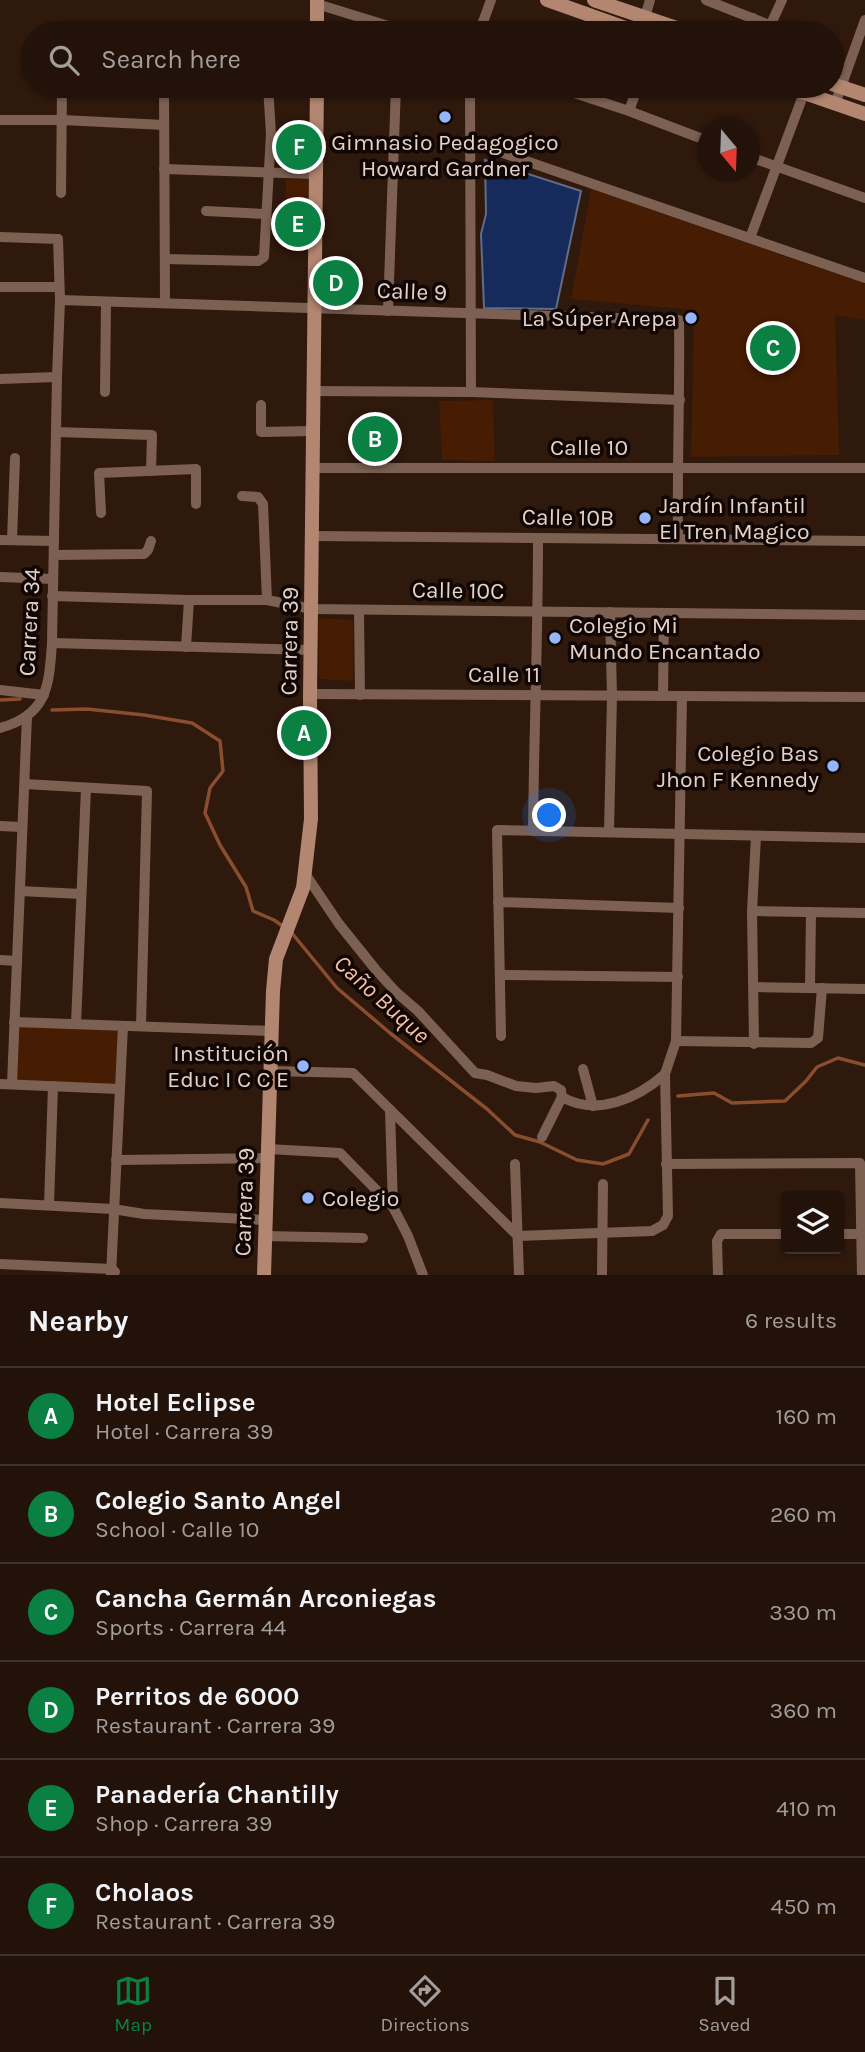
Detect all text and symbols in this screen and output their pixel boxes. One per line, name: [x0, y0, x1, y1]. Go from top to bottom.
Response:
search box: [21, 21, 844, 98]
icon: search: [45, 41, 83, 79]
text: Search here: [101, 44, 241, 75]
marker: Gimnasio Pedagogico Howard Gardner: [437, 109, 453, 125]
north arrow: [697, 119, 760, 182]
pin: F: [276, 121, 322, 173]
place label: Gimnasio Pedagogico Howard Gardner: [331, 129, 559, 182]
pin: E: [275, 198, 321, 250]
pin: D: [313, 257, 359, 309]
street label: Calle 9: [376, 277, 448, 306]
place label: La Súper Arepa: [522, 305, 677, 332]
marker: La Súper Arepa: [683, 310, 699, 326]
pin: C: [750, 322, 796, 374]
pin: B: [352, 413, 398, 465]
street label: Calle 10: [550, 434, 628, 461]
place label: Jardín Infantil El Tren Magico: [659, 492, 810, 545]
street label: Calle 10B: [522, 503, 614, 532]
marker: Jardín Infantil El Tren Magico: [637, 510, 653, 526]
street label: Carrera 34: [13, 567, 46, 677]
street label: Calle 10C: [412, 576, 504, 605]
street label: Carrera 39: [275, 587, 304, 696]
place label: Colegio Mi Mundo Encantado: [569, 612, 761, 665]
marker: Colegio Mi Mundo Encantado: [547, 630, 563, 646]
street label: Calle 11: [468, 661, 540, 688]
pin: A: [281, 707, 327, 759]
place label: Colegio Bas Jhon F Kennedy: [657, 740, 819, 793]
marker: Colegio Bas Jhon F Kennedy: [825, 758, 841, 774]
your location: [532, 798, 566, 832]
water label: Caño Buque: [329, 949, 435, 1049]
place label: Institución Educ I C C E: [167, 1040, 289, 1093]
marker: Institución Educ I C C E: [295, 1058, 311, 1074]
street label: Carrera 39: [229, 1147, 260, 1257]
place label: Colegio: [322, 1185, 399, 1212]
marker: Colegio: [300, 1190, 316, 1206]
map controls: [781, 1191, 844, 1254]
button: layers: [781, 1191, 844, 1254]
text: Nearby: [28, 1303, 128, 1339]
text: 6 results: [745, 1307, 837, 1334]
text: Hotel Eclipse: [95, 1387, 255, 1418]
text: A: [44, 1403, 58, 1430]
text: 160 m: [776, 1403, 837, 1430]
text: Hotel · Carrera 39: [95, 1418, 273, 1445]
text: Colegio Santo Angel: [95, 1485, 342, 1516]
text: B: [44, 1501, 58, 1528]
text: 260 m: [770, 1501, 837, 1528]
text: School · Calle 10: [95, 1516, 259, 1543]
text: Cancha Germán Arconiegas: [95, 1583, 436, 1614]
text: C: [44, 1599, 58, 1626]
text: 330 m: [769, 1599, 837, 1626]
text: Sports · Carrera 44: [95, 1614, 286, 1641]
text: Perritos de 6000: [95, 1681, 300, 1712]
text: D: [43, 1697, 59, 1724]
text: 360 m: [770, 1697, 837, 1724]
text: Restaurant · Carrera 39: [95, 1712, 335, 1739]
text: Panadería Chantilly: [95, 1779, 339, 1810]
text: E: [44, 1795, 58, 1822]
text: 410 m: [776, 1795, 837, 1822]
text: Shop · Carrera 39: [95, 1810, 272, 1837]
text: Cholaos: [95, 1877, 194, 1908]
text: F: [45, 1893, 57, 1920]
text: 450 m: [771, 1893, 837, 1920]
text: Restaurant · Carrera 39: [95, 1908, 335, 1935]
tab: Map: [114, 1972, 152, 2036]
tab: Directions: [381, 1972, 470, 2036]
tab: Saved: [698, 1972, 751, 2036]

